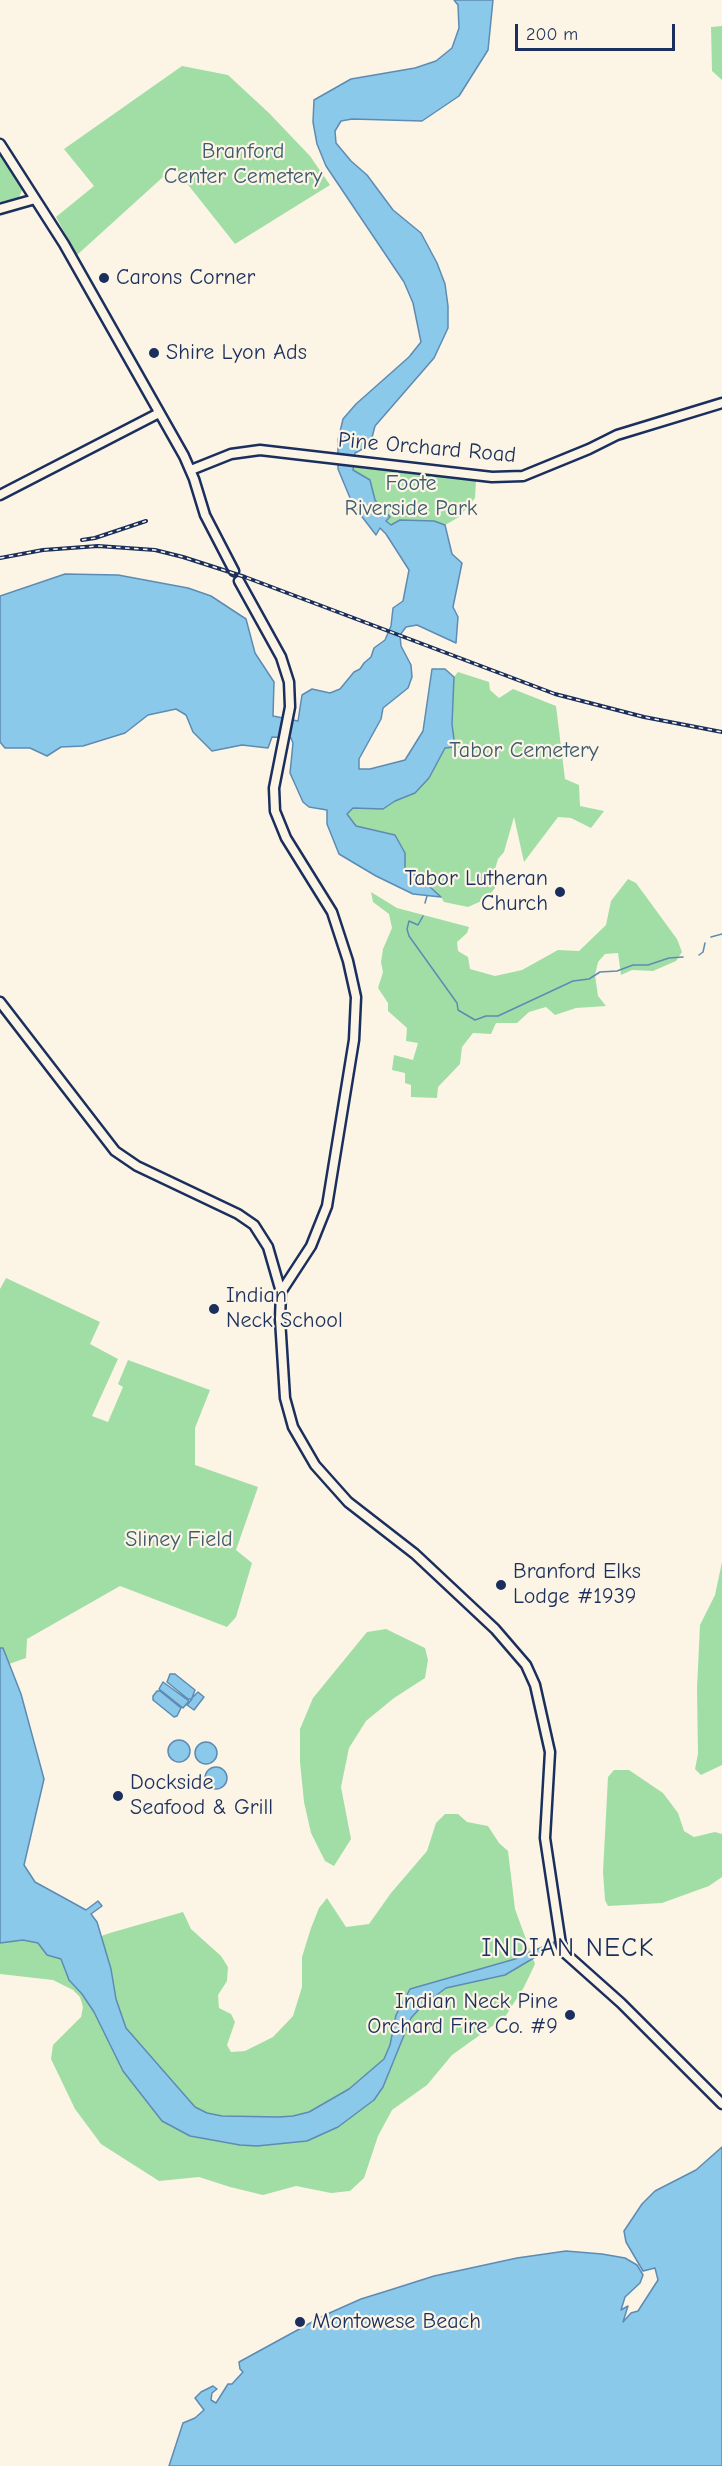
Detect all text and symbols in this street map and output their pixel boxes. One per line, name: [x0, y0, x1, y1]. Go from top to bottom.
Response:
scale bar: [518, 12, 678, 50]
text: 200 m: [526, 24, 578, 45]
park label: Branford Center Cemetery: [164, 139, 322, 190]
place label: Carons Corner: [116, 265, 255, 291]
marker: Carons Corner: [97, 271, 111, 285]
place label: Shire Lyon Ads: [166, 340, 307, 366]
marker: Shire Lyon Ads: [147, 346, 161, 360]
street label: Pine Orchard Road: [337, 427, 517, 469]
park label: Foote Riverside Park: [345, 471, 477, 522]
park label: Tabor Cemetery: [449, 738, 599, 764]
place label: Tabor Lutheran Church: [405, 866, 548, 918]
marker: Tabor Lutheran Church: [553, 885, 567, 899]
place label: Indian Neck School: [226, 1283, 343, 1334]
marker: Indian Neck School: [207, 1302, 221, 1316]
park label: Sliney Field: [125, 1527, 233, 1553]
place label: Branford Elks Lodge #1939: [513, 1559, 641, 1610]
marker: Branford Elks Lodge #1939: [494, 1578, 508, 1592]
place label: Dockside Seafood & Grill: [130, 1770, 273, 1822]
marker: Dockside Seafood & Grill: [111, 1789, 125, 1803]
district label: INDIAN NECK: [481, 1933, 655, 1965]
place label: Indian Neck Pine Orchard Fire Co. #9: [367, 1989, 558, 2041]
marker: Indian Neck Pine Orchard Fire Co. #9: [563, 2008, 577, 2022]
place label: Montowese Beach: [312, 2309, 481, 2335]
marker: Montowese Beach: [293, 2315, 307, 2329]

